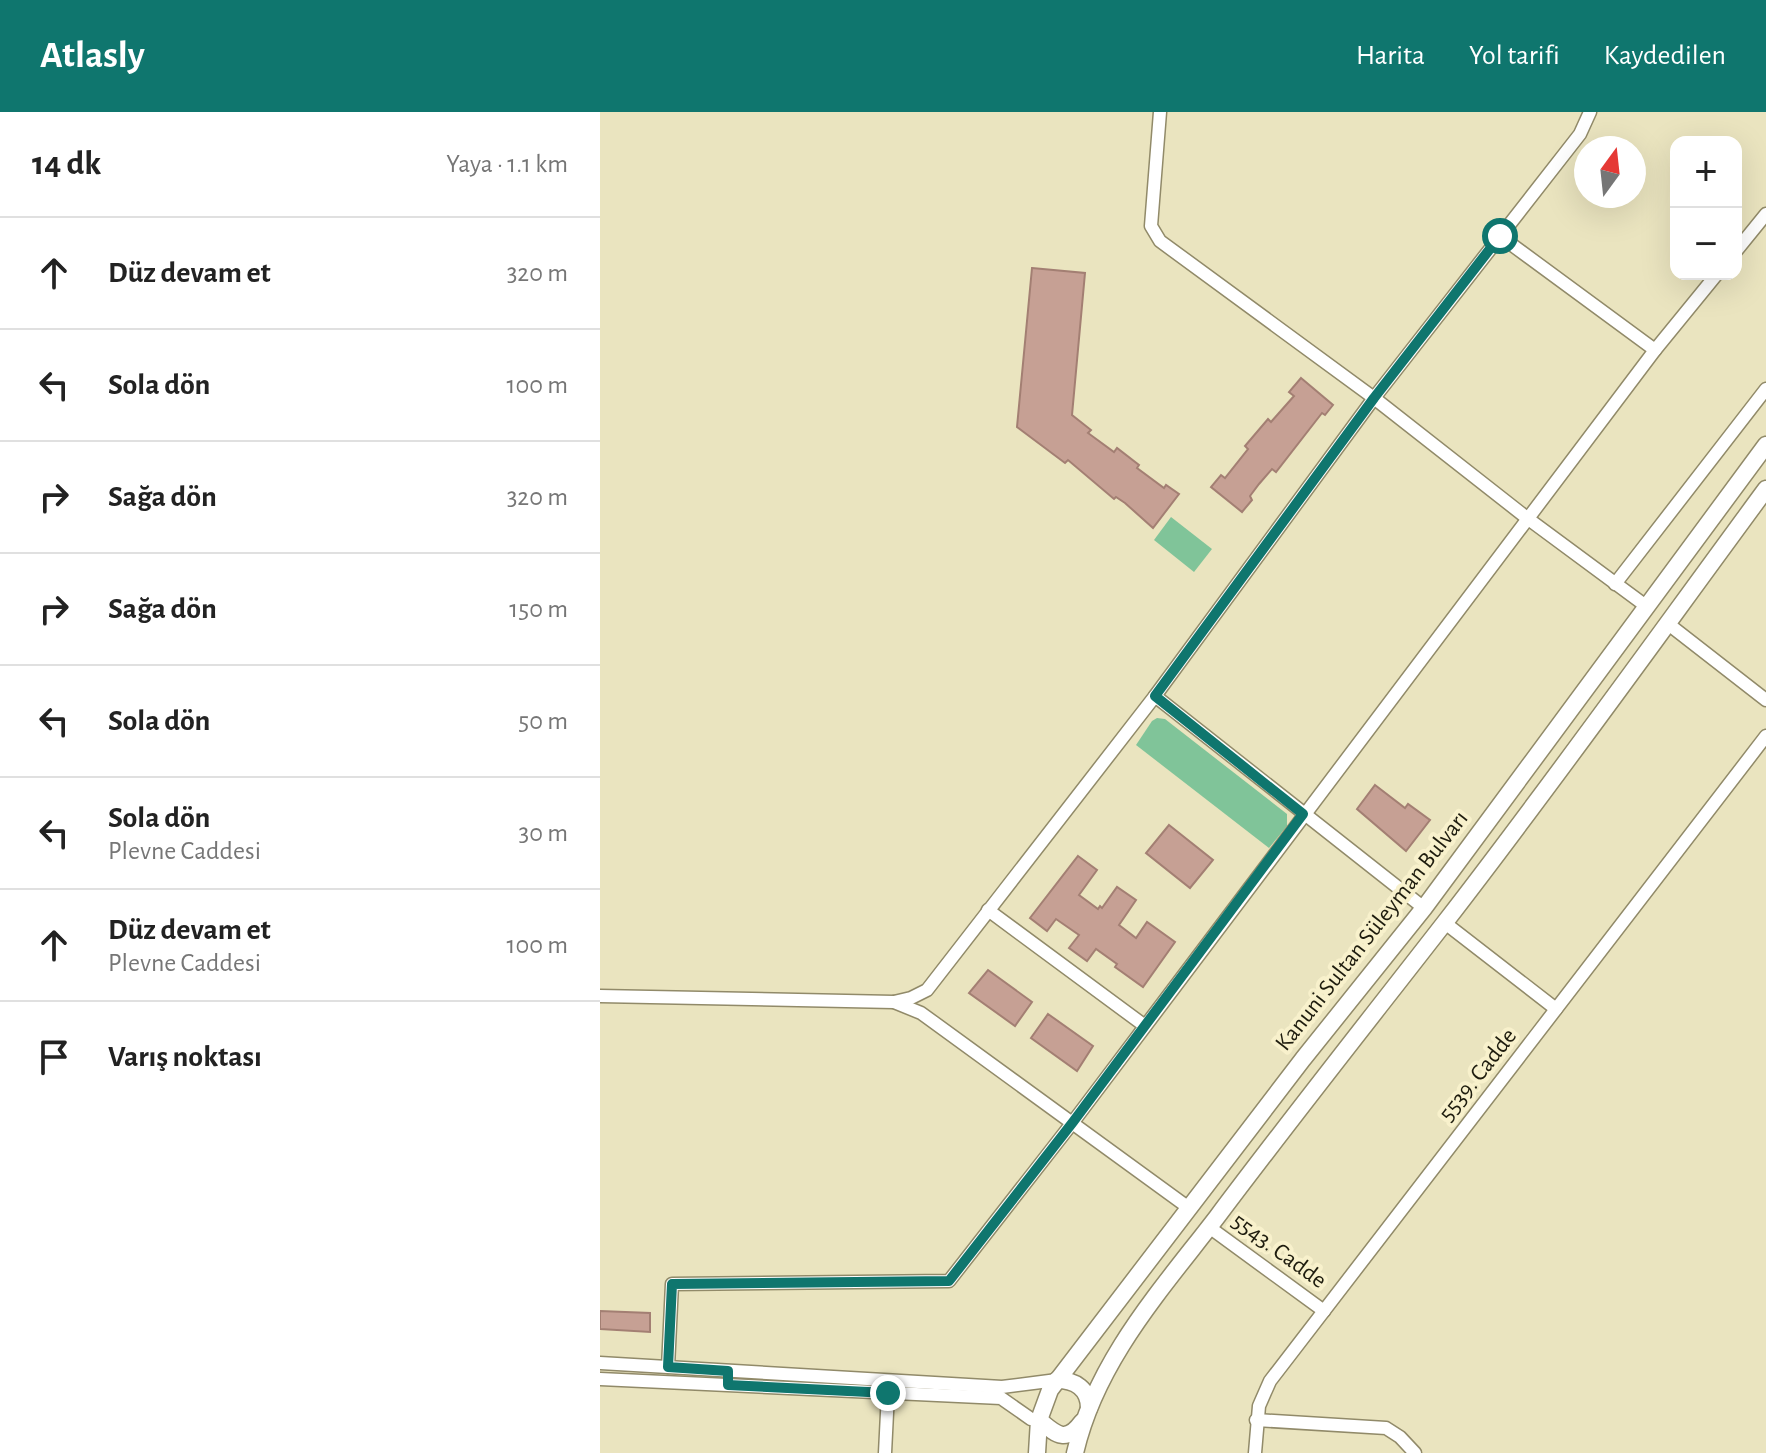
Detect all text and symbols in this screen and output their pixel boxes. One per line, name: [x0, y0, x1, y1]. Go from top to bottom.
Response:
text: Atlasly: [40, 37, 145, 75]
text: Harita: [1356, 42, 1425, 70]
text: Yol tarifi: [1469, 42, 1560, 70]
text: Kaydedilen: [1604, 42, 1726, 70]
north arrow: [1574, 136, 1646, 208]
map controls: [1670, 136, 1742, 280]
button: +: [1670, 136, 1742, 208]
text: 14 dk: [32, 147, 101, 181]
text: Yaya · 1.1 km: [446, 151, 568, 177]
button: −: [1670, 208, 1742, 280]
route start: [1482, 218, 1518, 254]
icon: ahead: [32, 251, 76, 295]
text: Düz devam et: [108, 258, 271, 288]
text: 320 m: [507, 260, 568, 286]
icon: left: [32, 363, 76, 407]
text: Sola dön: [108, 370, 210, 400]
text: 100 m: [507, 372, 568, 398]
icon: right: [32, 475, 76, 519]
text: Sağa dön: [108, 482, 217, 512]
text: 320 m: [507, 484, 568, 510]
icon: right: [32, 587, 76, 631]
text: Sağa dön: [108, 594, 217, 624]
text: 150 m: [509, 596, 568, 622]
icon: left: [32, 699, 76, 743]
text: Sola dön: [108, 706, 210, 736]
text: 50 m: [518, 708, 568, 734]
text: Sola dön: [108, 803, 210, 833]
street label: Kanuni Sultan Süleyman Bulvarı: [1271, 807, 1473, 1055]
icon: left: [32, 811, 76, 855]
text: 30 m: [518, 820, 568, 846]
text: Plevne Caddesi: [108, 838, 261, 864]
text: Düz devam et: [108, 915, 271, 945]
icon: ahead: [32, 923, 76, 967]
text: 100 m: [507, 932, 568, 958]
text: Plevne Caddesi: [108, 950, 261, 976]
street label: 5539. Cadde: [1435, 1024, 1521, 1126]
icon: arrive: [32, 1035, 76, 1079]
text: Varış noktası: [108, 1042, 262, 1072]
street label: 5543. Cadde: [1227, 1209, 1331, 1293]
route end: [870, 1375, 906, 1411]

